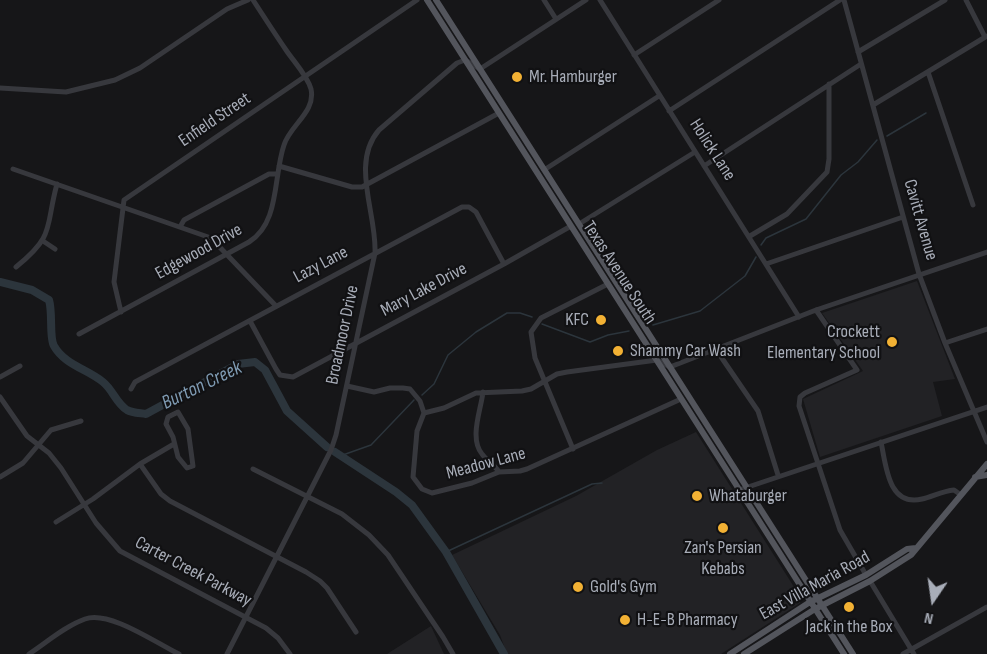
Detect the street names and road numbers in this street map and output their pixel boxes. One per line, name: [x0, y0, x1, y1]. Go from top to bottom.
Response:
street label: Enfield Street: [175, 88, 255, 152]
street label: Holick Lane: [684, 115, 740, 185]
street label: Cavitt Avenue: [898, 177, 942, 263]
street label: Texas Avenue South: [578, 217, 660, 329]
street label: Edgewood Drive: [152, 219, 246, 285]
street label: Lazy Lane: [290, 242, 352, 288]
street label: Mary Lake Drive: [377, 258, 471, 322]
street label: Broadmoor Drive: [322, 283, 364, 387]
street label: Meadow Lane: [444, 443, 528, 485]
street label: Carter Creek Parkway: [131, 532, 255, 612]
street label: East Villa Maria Road: [756, 547, 874, 625]

